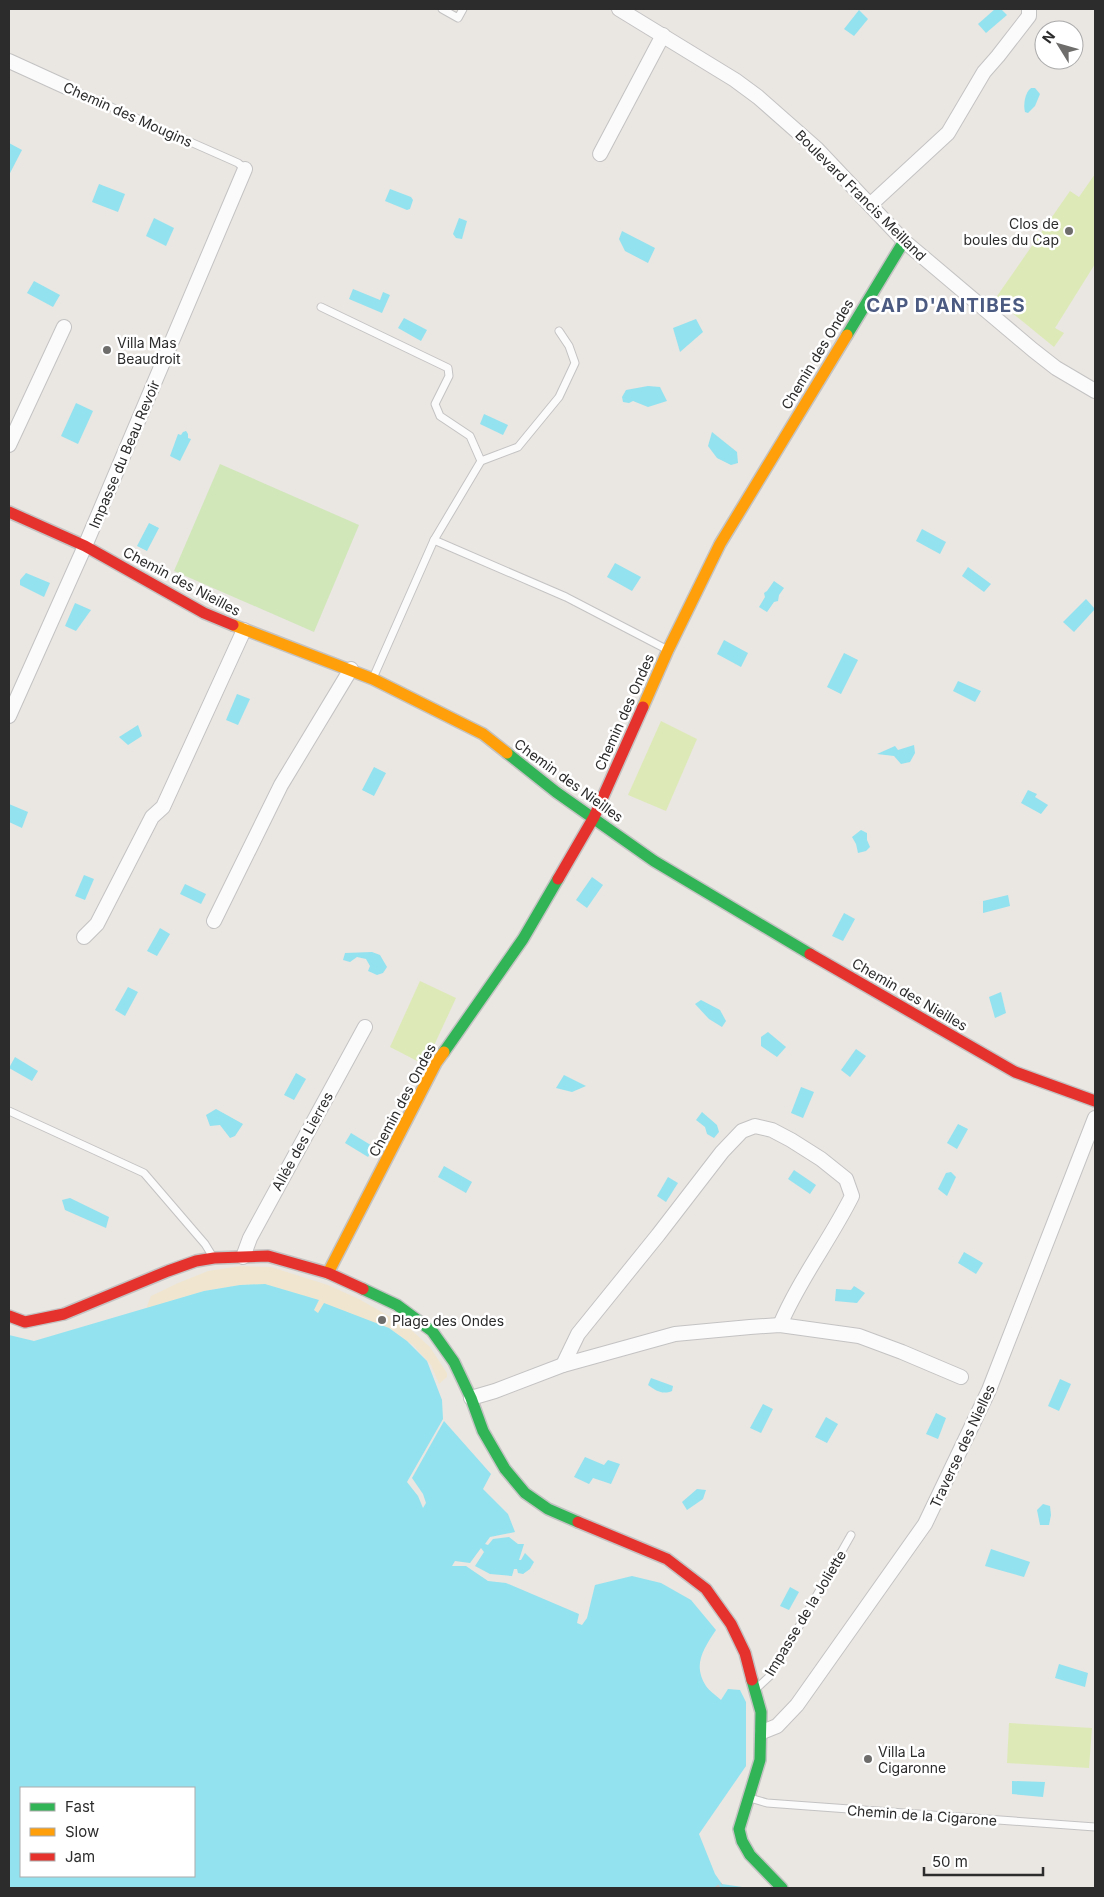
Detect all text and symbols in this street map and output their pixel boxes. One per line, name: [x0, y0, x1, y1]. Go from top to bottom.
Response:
north arrow: [1034, 20, 1084, 70]
text: N: [1038, 27, 1058, 46]
street label: Chemin des Mougins: [61, 78, 195, 150]
street label: Boulevard Francis Meilland: [792, 126, 930, 264]
place label: Clos de boules du Cap: [963, 215, 1059, 248]
marker: Clos de boules du Cap: [1063, 225, 1075, 237]
district label: CAP D'ANTIBES: [866, 294, 1026, 317]
street label: Chemin des Ondes: [777, 296, 857, 412]
place label: Villa Mas Beaudroit: [117, 334, 181, 367]
marker: Villa Mas Beaudroit: [101, 344, 113, 356]
street label: Impasse du Beau Revoir: [85, 377, 163, 531]
street label: Chemin des Nieilles: [120, 543, 244, 619]
street label: Chemin des Ondes: [591, 651, 657, 773]
street label: Chemin des Nieilles: [511, 735, 627, 825]
street label: Chemin des Nieilles: [849, 954, 971, 1034]
street label: Chemin des Ondes: [365, 1041, 439, 1159]
street label: Allée des Lierres: [268, 1089, 336, 1193]
place label: Plage des Ondes: [392, 1312, 504, 1329]
marker: Plage des Ondes: [376, 1314, 388, 1326]
street label: Traverse des Nielles: [926, 1382, 998, 1510]
street label: Impasse de la Joliette: [761, 1547, 849, 1679]
place label: Villa La Cigaronne: [878, 1743, 946, 1776]
marker: Villa La Cigaronne: [862, 1753, 874, 1765]
legend: [20, 1787, 195, 1877]
text: Fast: [65, 1797, 95, 1816]
street label: Chemin de la Cigarone: [846, 1801, 998, 1829]
text: Slow: [65, 1822, 99, 1841]
scale bar: [924, 1844, 1043, 1876]
text: Jam: [65, 1847, 95, 1866]
text: 50 m: [932, 1852, 968, 1871]

